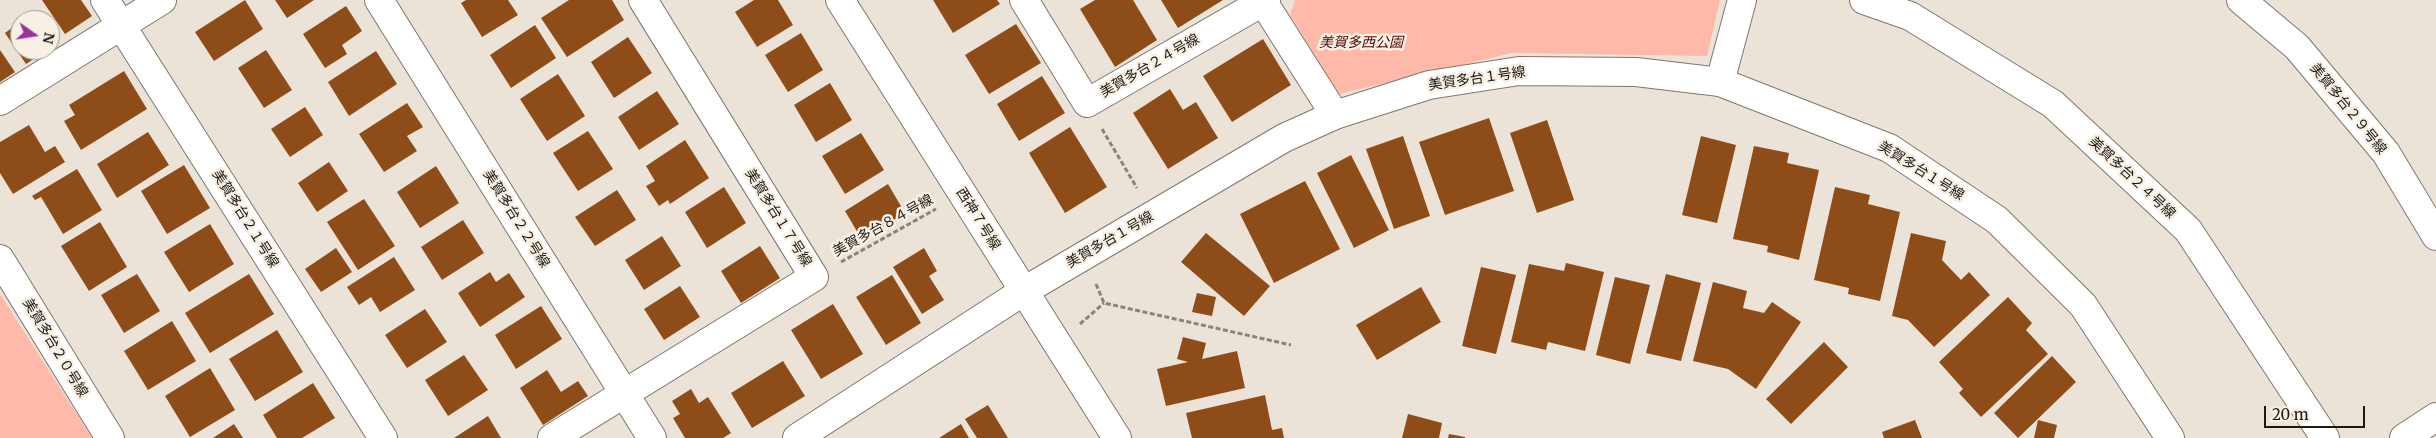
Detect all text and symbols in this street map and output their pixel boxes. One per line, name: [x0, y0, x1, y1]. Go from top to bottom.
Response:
north arrow: [10, 10, 60, 60]
text: N: [39, 31, 59, 46]
street label: 美賀多台２４号線: [1097, 31, 1203, 101]
park label: 美賀多西公園: [1319, 35, 1403, 51]
street label: 美賀多台２９号線: [2306, 60, 2390, 158]
street label: 美賀多台１号線: [1427, 64, 1527, 94]
street label: 美賀多台２４号線: [2085, 134, 2179, 222]
street label: 美賀多台１号線: [1875, 138, 1967, 204]
street label: 美賀多台１７号線: [741, 166, 815, 270]
street label: 美賀多台２１号線: [208, 167, 282, 271]
street label: 美賀多台２２号線: [479, 167, 553, 271]
street label: 西神７号線: [952, 185, 1004, 253]
street label: 美賀多台８４号線: [830, 192, 936, 260]
street label: 美賀多台１号線: [1063, 208, 1157, 272]
street label: 美賀多台２０号線: [19, 296, 91, 400]
scale bar: [2266, 396, 2367, 428]
text: 20 m: [2272, 405, 2309, 424]

